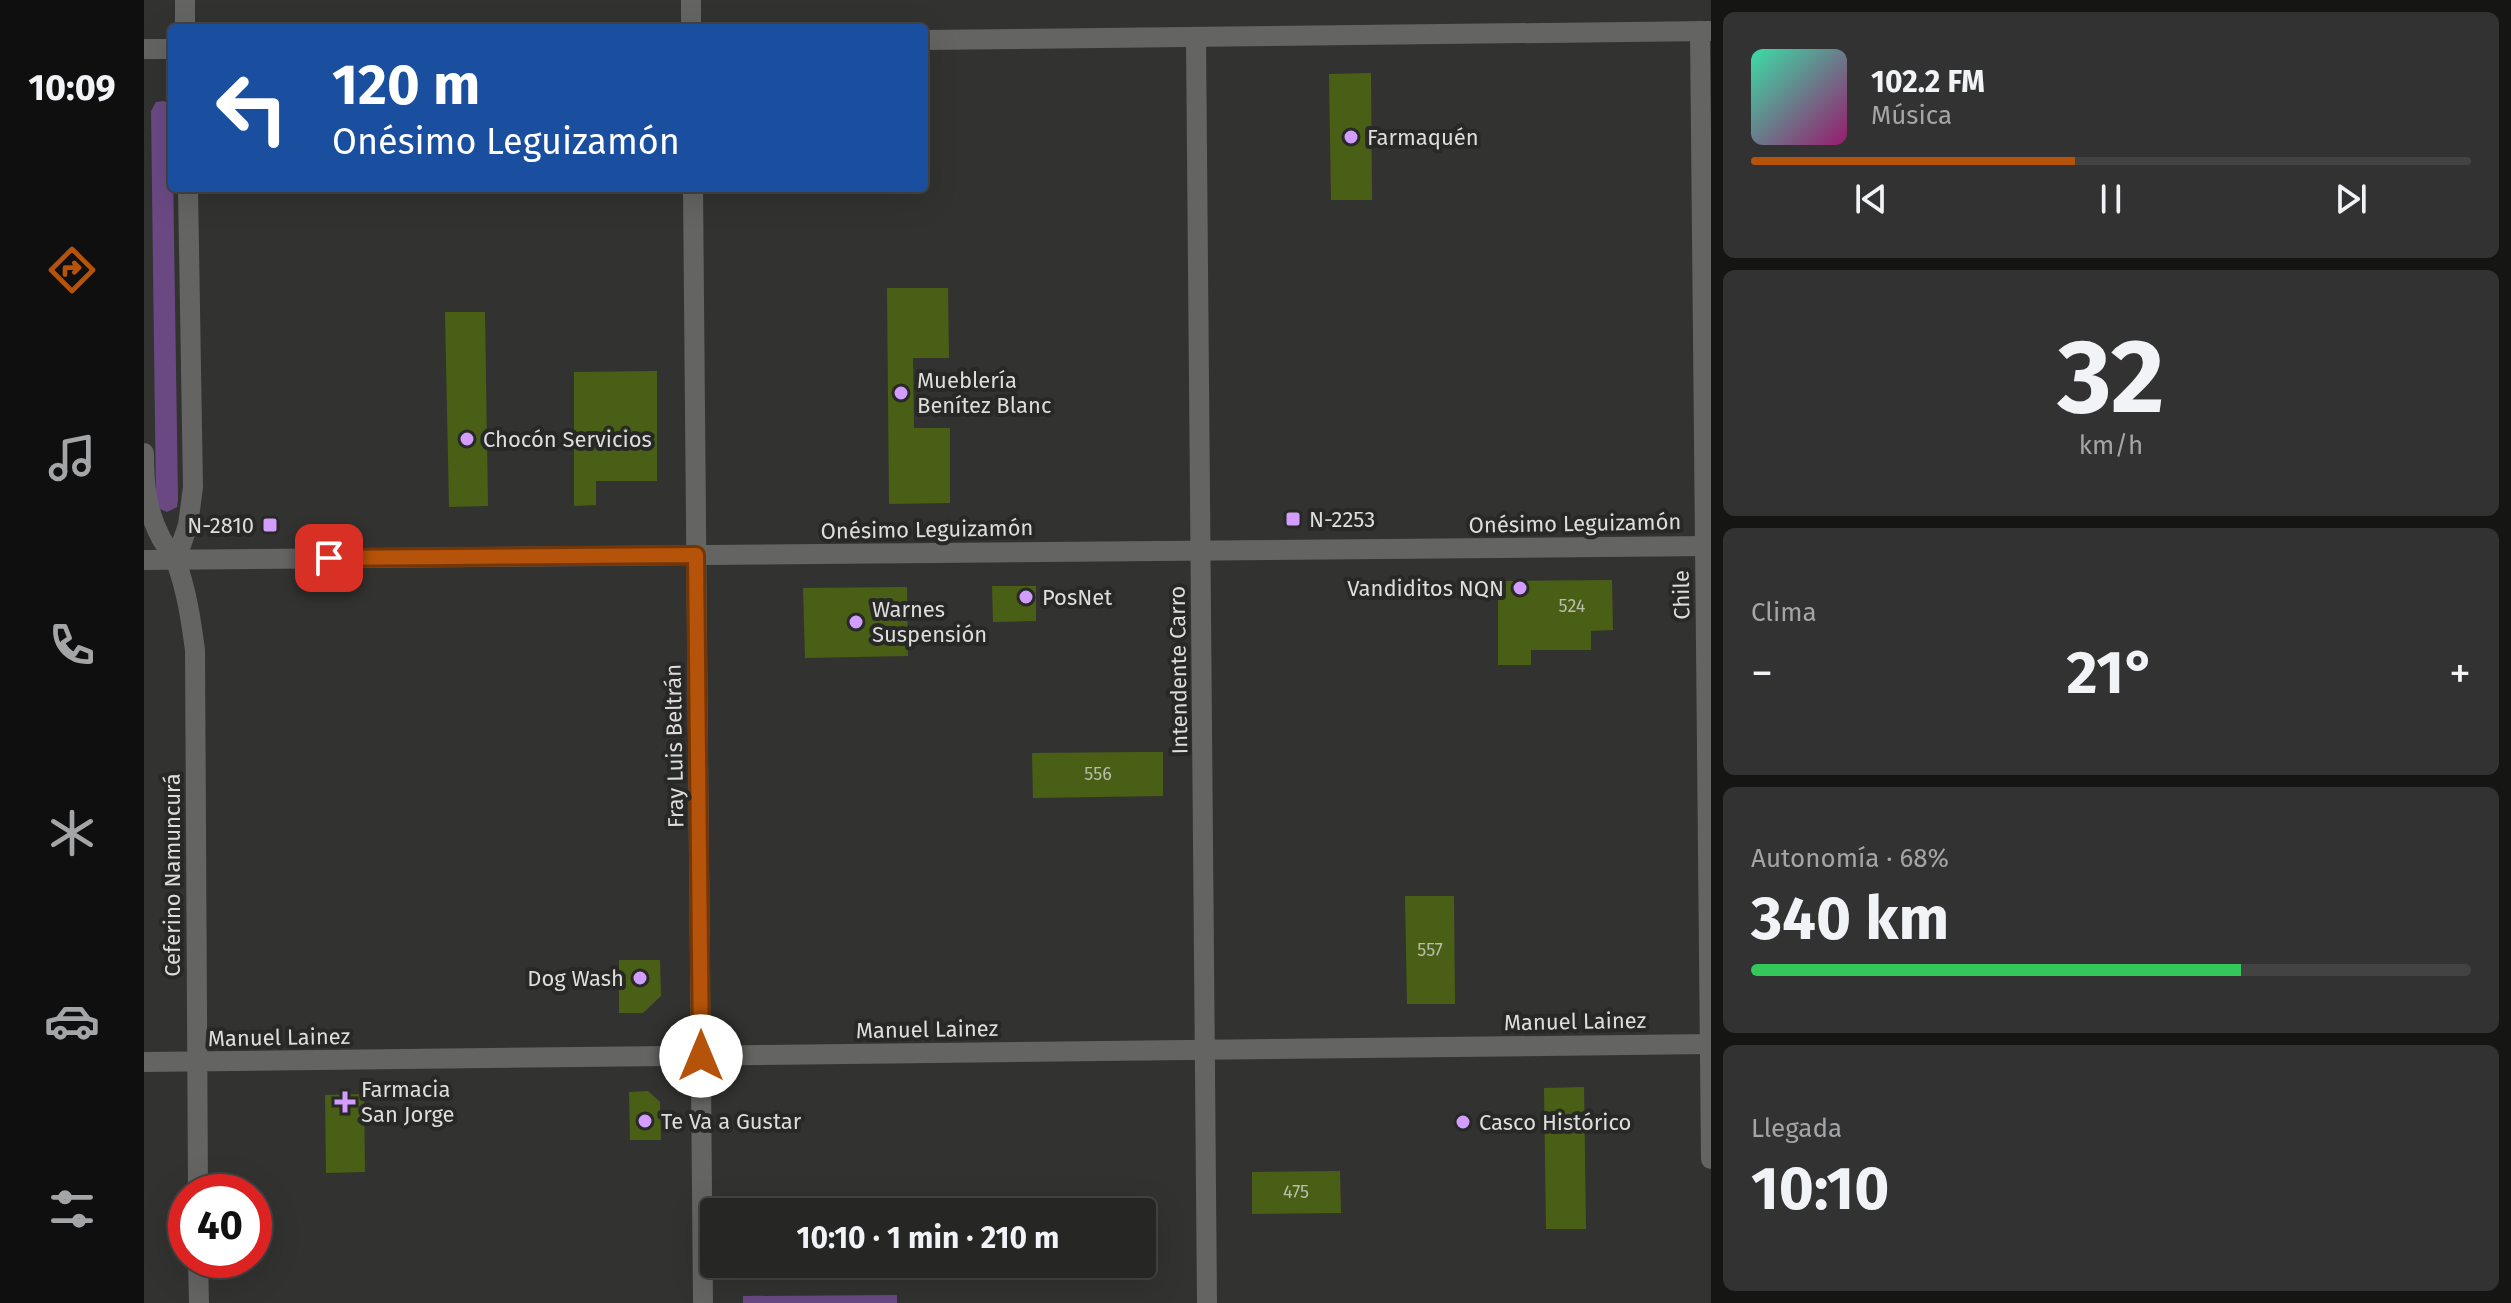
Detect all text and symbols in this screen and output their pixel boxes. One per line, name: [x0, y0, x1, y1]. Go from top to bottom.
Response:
text: 120 m: [332, 52, 480, 119]
icon: left: [200, 56, 304, 160]
text: 102.2 FM: [1871, 64, 1985, 100]
text: 10:09: [28, 66, 116, 110]
text: Música: [1871, 100, 1952, 131]
text: Onésimo Leguizamón: [332, 120, 680, 164]
place label: Farmaquén: [1367, 124, 1479, 151]
marker: Farmaquén: [1342, 128, 1360, 146]
icon: previous: [1849, 177, 1893, 221]
icon: pause: [2089, 177, 2133, 221]
icon: next: [2329, 177, 2373, 221]
icon: directions: [44, 242, 100, 298]
text: 32: [2058, 315, 2164, 440]
place label: Mueblería Benítez Blanc: [917, 367, 1051, 419]
marker: Mueblería Benítez Blanc: [892, 384, 910, 402]
place label: Chocón Servicios: [483, 426, 652, 453]
icon: music: [44, 430, 100, 486]
marker: Chocón Servicios: [458, 430, 476, 448]
text: km/h: [2079, 430, 2143, 461]
place label: N-2253: [1309, 506, 1375, 533]
street label: Onésimo Leguizamón: [1468, 508, 1682, 539]
marker: N-2253: [1284, 510, 1302, 528]
place label: N-2810: [187, 512, 254, 539]
street label: Onésimo Leguizamón: [820, 514, 1034, 545]
marker: N-2810: [261, 516, 279, 534]
pin: [295, 524, 363, 592]
icon: arrive: [307, 536, 351, 580]
street label: Chile: [1668, 570, 1695, 620]
place label: Vandiditos NQN: [1347, 575, 1504, 602]
marker: Vandiditos NQN: [1511, 579, 1529, 597]
place label: PosNet: [1042, 584, 1112, 611]
street label: Intendente Carro: [1164, 585, 1193, 755]
marker: PosNet: [1017, 588, 1035, 606]
house number: 524: [1559, 595, 1586, 617]
place label: Warnes Suspensión: [872, 596, 987, 648]
text: Clima: [1751, 597, 1817, 628]
marker: Warnes Suspensión: [847, 613, 865, 631]
icon: phone: [44, 617, 100, 673]
text: 21°: [2067, 637, 2155, 709]
text: −: [1751, 647, 1773, 700]
text: +: [2449, 647, 2471, 700]
street label: Fray Luis Beltrán: [660, 664, 689, 828]
house number: 556: [1084, 763, 1112, 785]
street label: Ceferino Namuncurá: [159, 773, 186, 977]
icon: climate: [44, 805, 100, 861]
text: Autonomía · 68%: [1751, 843, 1949, 874]
text: 340 km: [1751, 883, 1949, 955]
house number: 557: [1417, 939, 1443, 961]
place label: Dog Wash: [527, 965, 624, 992]
marker: Dog Wash: [631, 969, 649, 987]
icon: car: [44, 993, 100, 1049]
street label: Manuel Lainez: [1504, 1007, 1646, 1036]
position arrow: [659, 1014, 743, 1098]
street label: Manuel Lainez: [856, 1015, 998, 1044]
street label: Manuel Lainez: [208, 1023, 350, 1052]
place label: Farmacia San Jorge: [361, 1076, 454, 1128]
marker: Farmacia San Jorge: [336, 1093, 354, 1111]
place label: Te Va a Gustar: [661, 1108, 802, 1135]
place label: Casco Histórico: [1479, 1109, 1631, 1136]
marker: Te Va a Gustar: [636, 1112, 654, 1130]
marker: Casco Histórico: [1454, 1113, 1472, 1131]
text: Llegada: [1751, 1113, 1842, 1144]
text: 10:10: [1751, 1153, 1889, 1225]
speed limit sign: 40: [168, 1174, 272, 1278]
icon: filters: [44, 1181, 100, 1237]
house number: 475: [1283, 1181, 1309, 1203]
text: 10:10 · 1 min · 210 m: [797, 1220, 1059, 1256]

